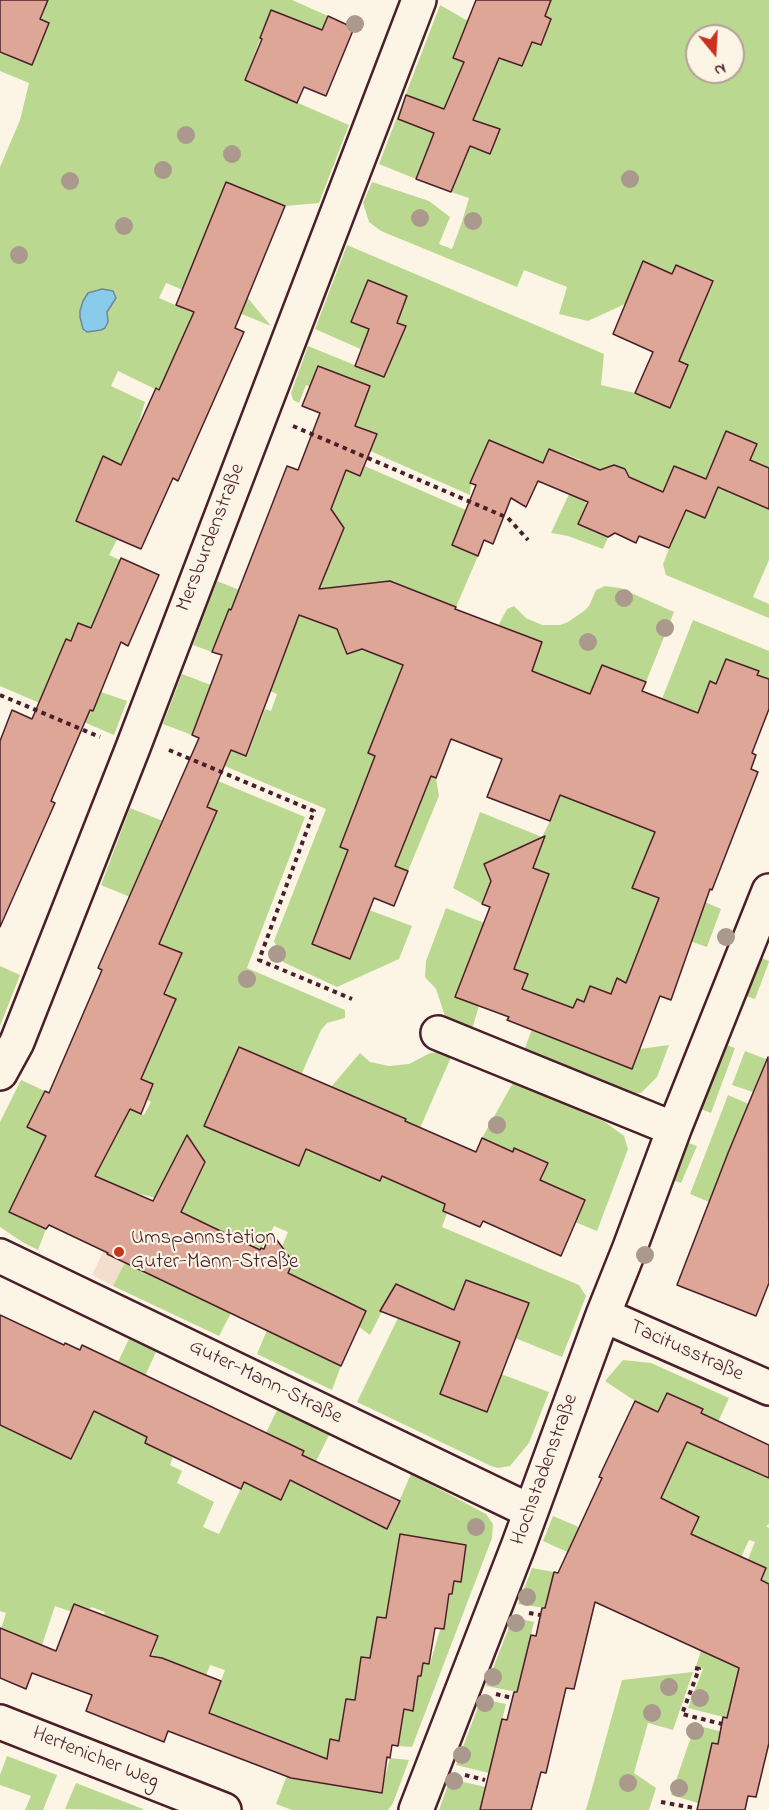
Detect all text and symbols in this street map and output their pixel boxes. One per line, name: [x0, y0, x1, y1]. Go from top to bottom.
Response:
north arrow: [685, 24, 745, 84]
text: N: [711, 56, 729, 82]
street label: Mersburdenstraße: [172, 460, 252, 616]
place label: Umspannstation Guter-Mann-Straße: [131, 1227, 298, 1277]
marker: Umspannstation Guter-Mann-Straße: [112, 1245, 126, 1259]
street label: Tacitusstraße: [625, 1316, 747, 1388]
street label: Guter-Mann-Straße: [184, 1335, 346, 1431]
street label: Hochstadenstraße: [507, 1391, 585, 1549]
street label: Hertenicher Weg: [28, 1722, 162, 1796]

